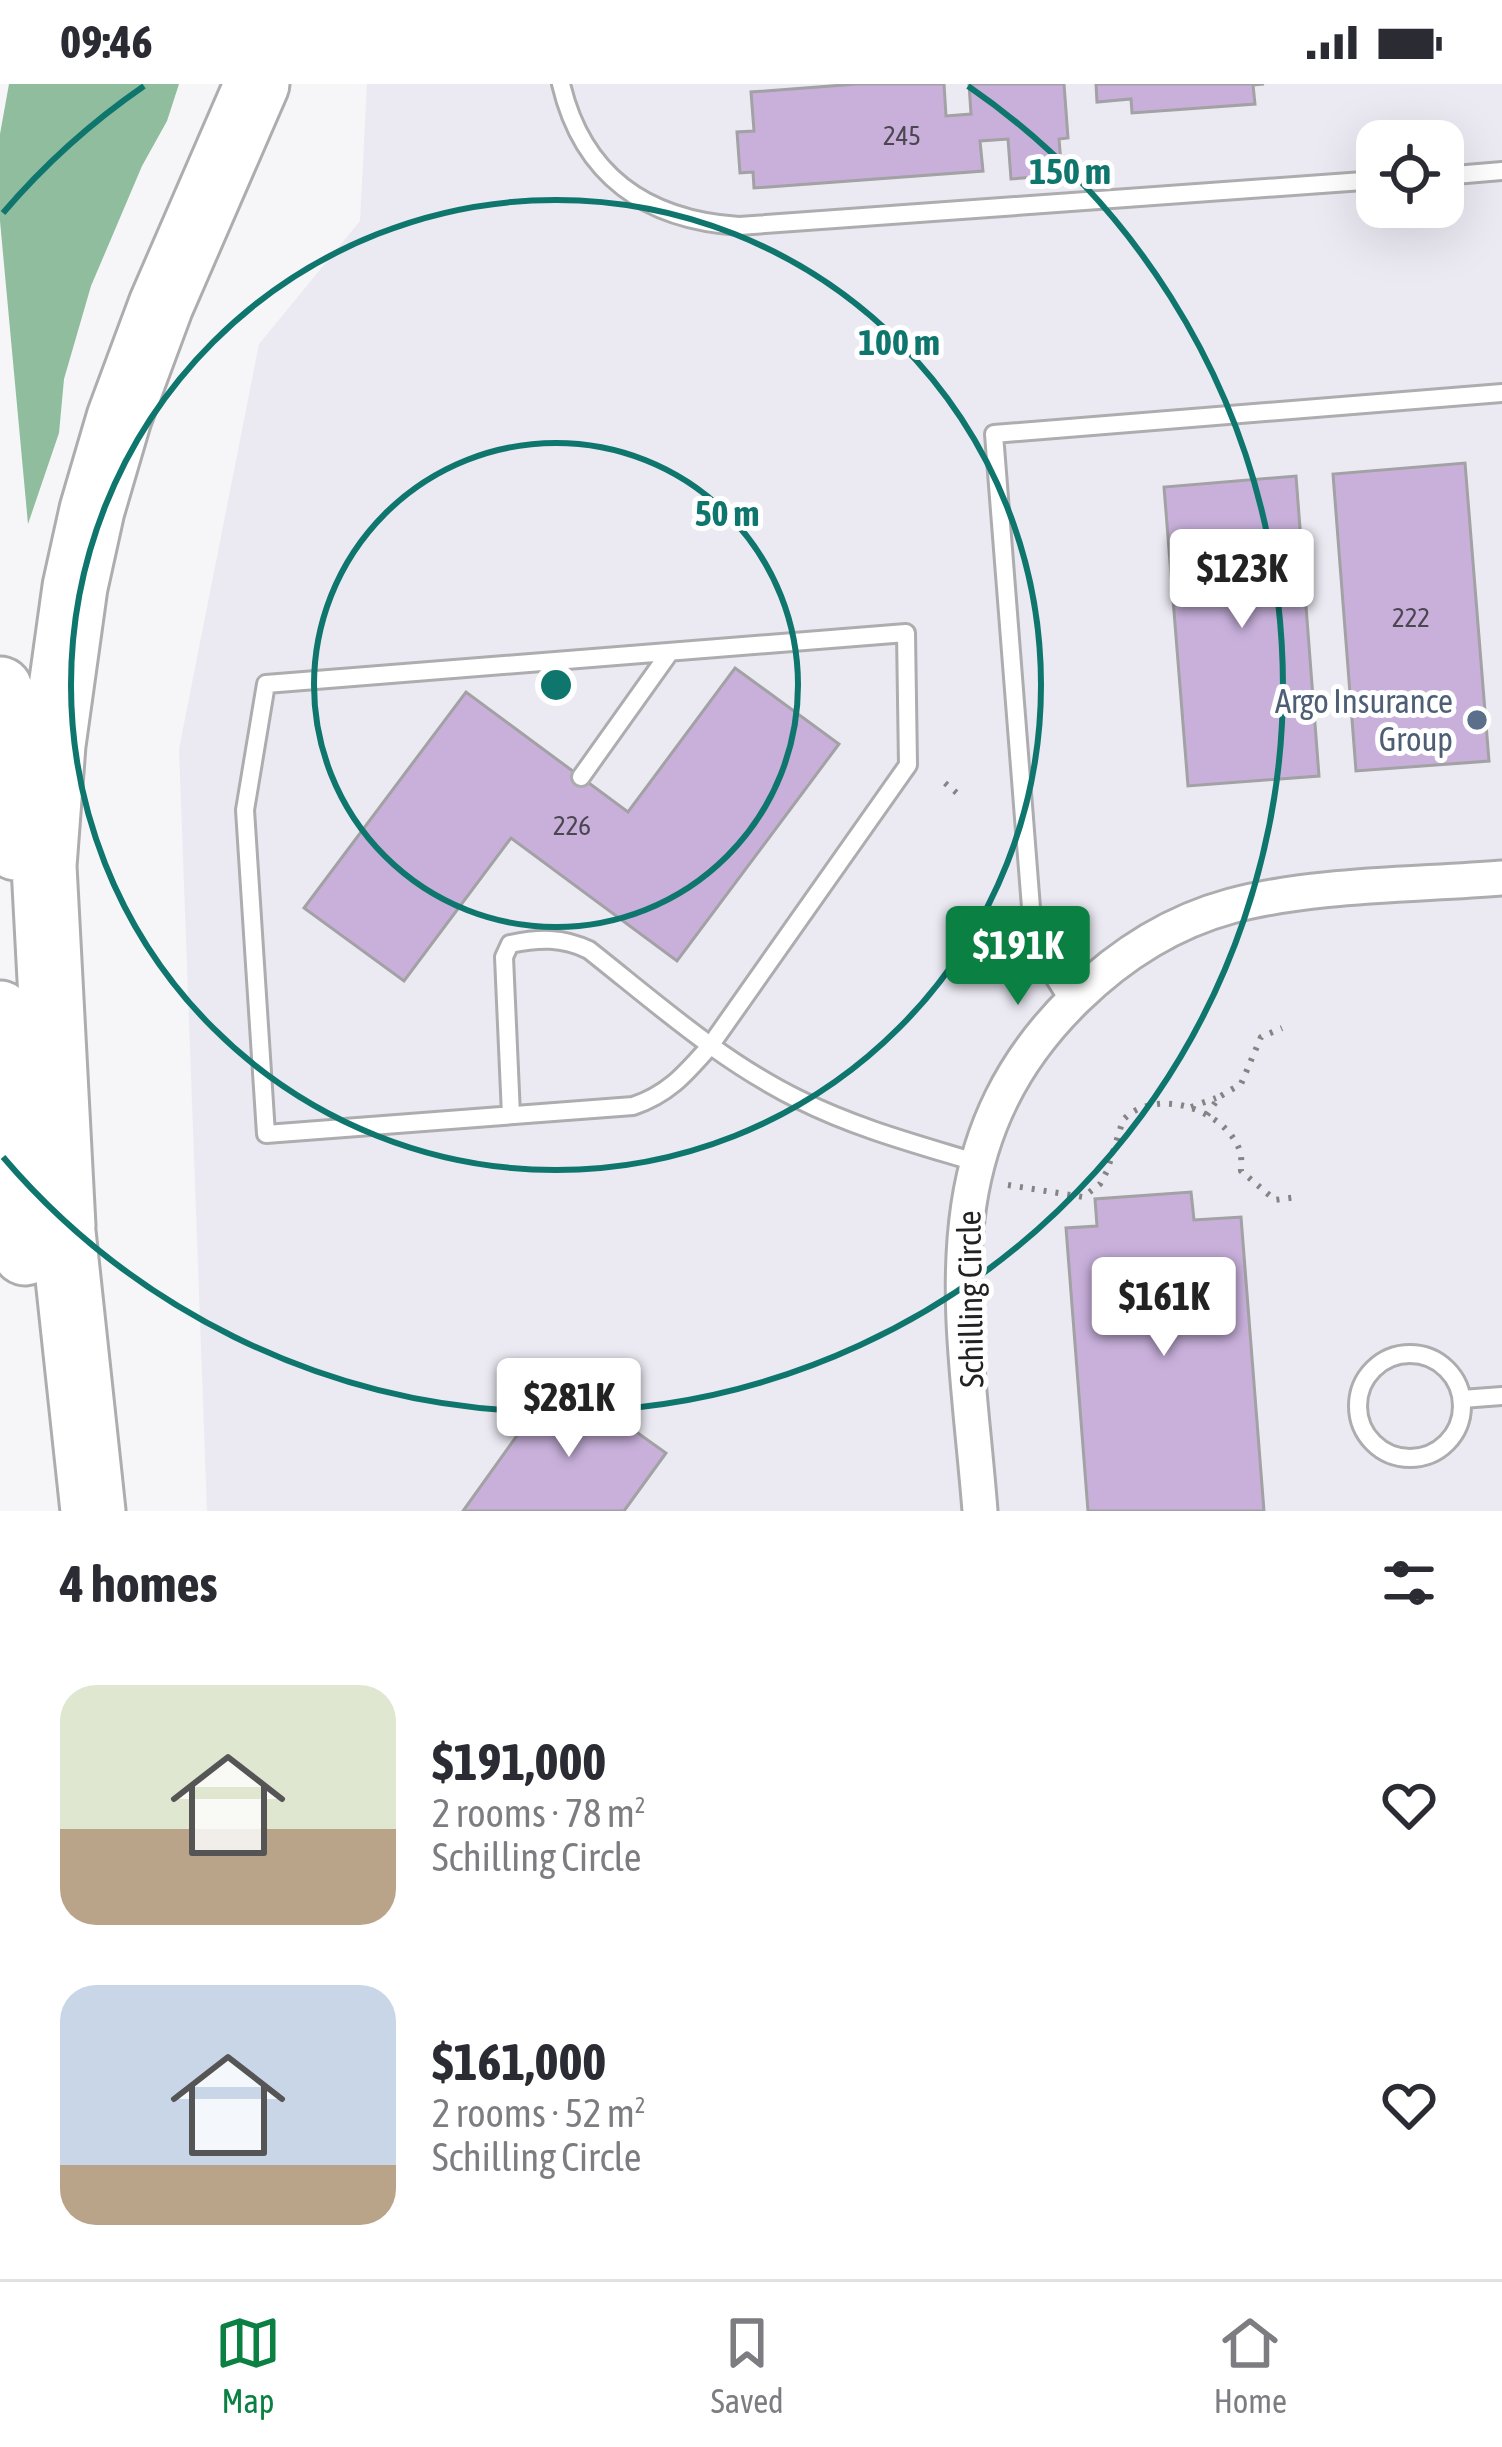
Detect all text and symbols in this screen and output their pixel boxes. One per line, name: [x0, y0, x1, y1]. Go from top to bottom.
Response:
text: 09:46: [60, 16, 153, 68]
house number: 245: [883, 120, 921, 151]
map controls: [1356, 120, 1464, 228]
button: locate: [1356, 120, 1464, 228]
text: 150 m: [1029, 150, 1111, 192]
text: 100 m: [858, 321, 940, 363]
text: 50 m: [695, 492, 759, 534]
pin: $123K: [1158, 529, 1326, 631]
text: $123K: [1197, 546, 1287, 590]
house number: 222: [1392, 602, 1430, 633]
centre of rings: [535, 664, 577, 706]
place label: Argo Insurance Group: [1275, 682, 1453, 758]
marker: Argo Insurance Group: [1464, 707, 1490, 733]
house number: 226: [553, 810, 591, 841]
pin: $191K: [934, 906, 1102, 1008]
text: $191K: [973, 923, 1063, 967]
street label: Schilling Circle: [949, 1210, 991, 1388]
pin: $161K: [1080, 1257, 1248, 1359]
text: $161K: [1119, 1274, 1209, 1318]
pin: $281K: [485, 1358, 653, 1460]
text: $281K: [524, 1375, 614, 1419]
icon: filters: [1376, 1550, 1442, 1616]
text: 4 homes: [60, 1554, 218, 1613]
text: $191,000: [432, 1732, 606, 1791]
icon: home: [156, 1733, 300, 1877]
icon: heart: [1376, 1772, 1442, 1838]
text: 2 rooms · 78 m²: [432, 1791, 646, 1835]
text: Schilling Circle: [432, 1835, 641, 1879]
text: $161,000: [432, 2032, 606, 2091]
icon: home: [156, 2033, 300, 2177]
icon: heart: [1376, 2072, 1442, 2138]
text: 2 rooms · 52 m²: [432, 2091, 646, 2135]
text: Schilling Circle: [432, 2135, 641, 2179]
tab: Map: [215, 2310, 281, 2420]
tab: Saved: [711, 2310, 784, 2420]
tab: Home: [1214, 2310, 1287, 2420]

